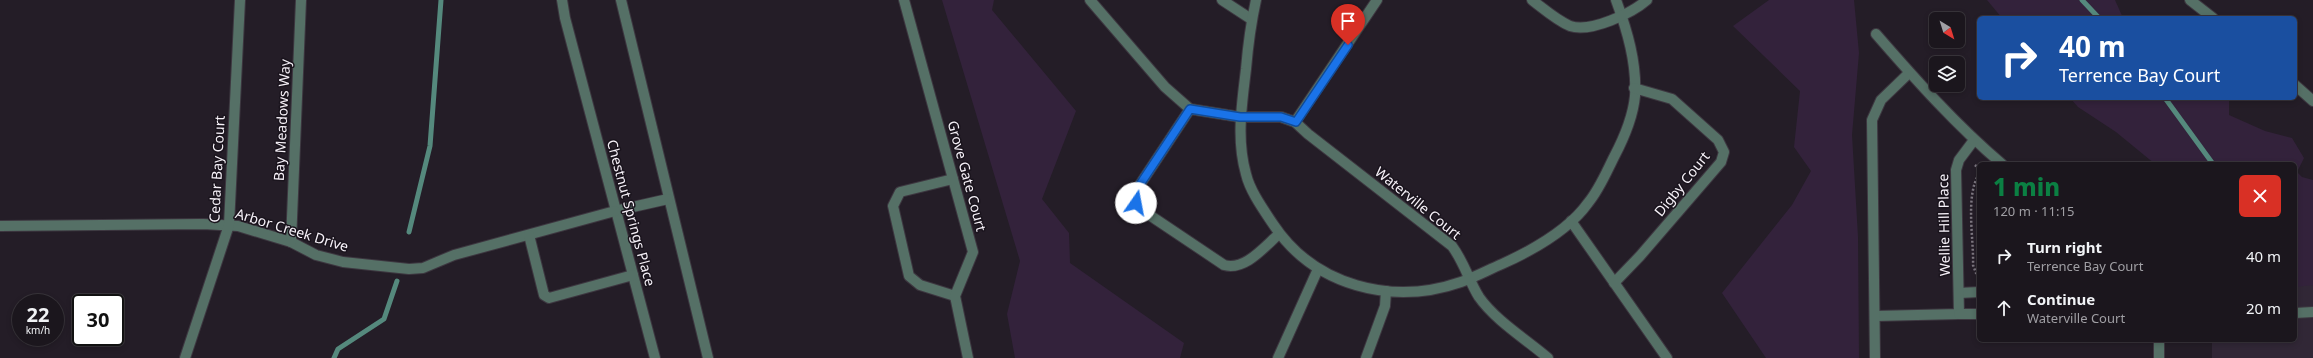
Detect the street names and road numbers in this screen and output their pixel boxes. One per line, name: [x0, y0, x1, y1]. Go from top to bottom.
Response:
street label: Bay Meadows Way: [269, 58, 294, 181]
street label: Cedar Bay Court: [204, 115, 229, 223]
street label: Grove Gate Court: [944, 118, 991, 233]
street label: Chestnut Springs Place: [603, 137, 660, 288]
street label: Digby Court: [1650, 147, 1714, 220]
street label: Waterville Court: [1371, 162, 1465, 243]
street label: Wellie Hill Place: [1933, 174, 1954, 276]
street label: Arbor Creek Drive: [233, 203, 351, 256]

